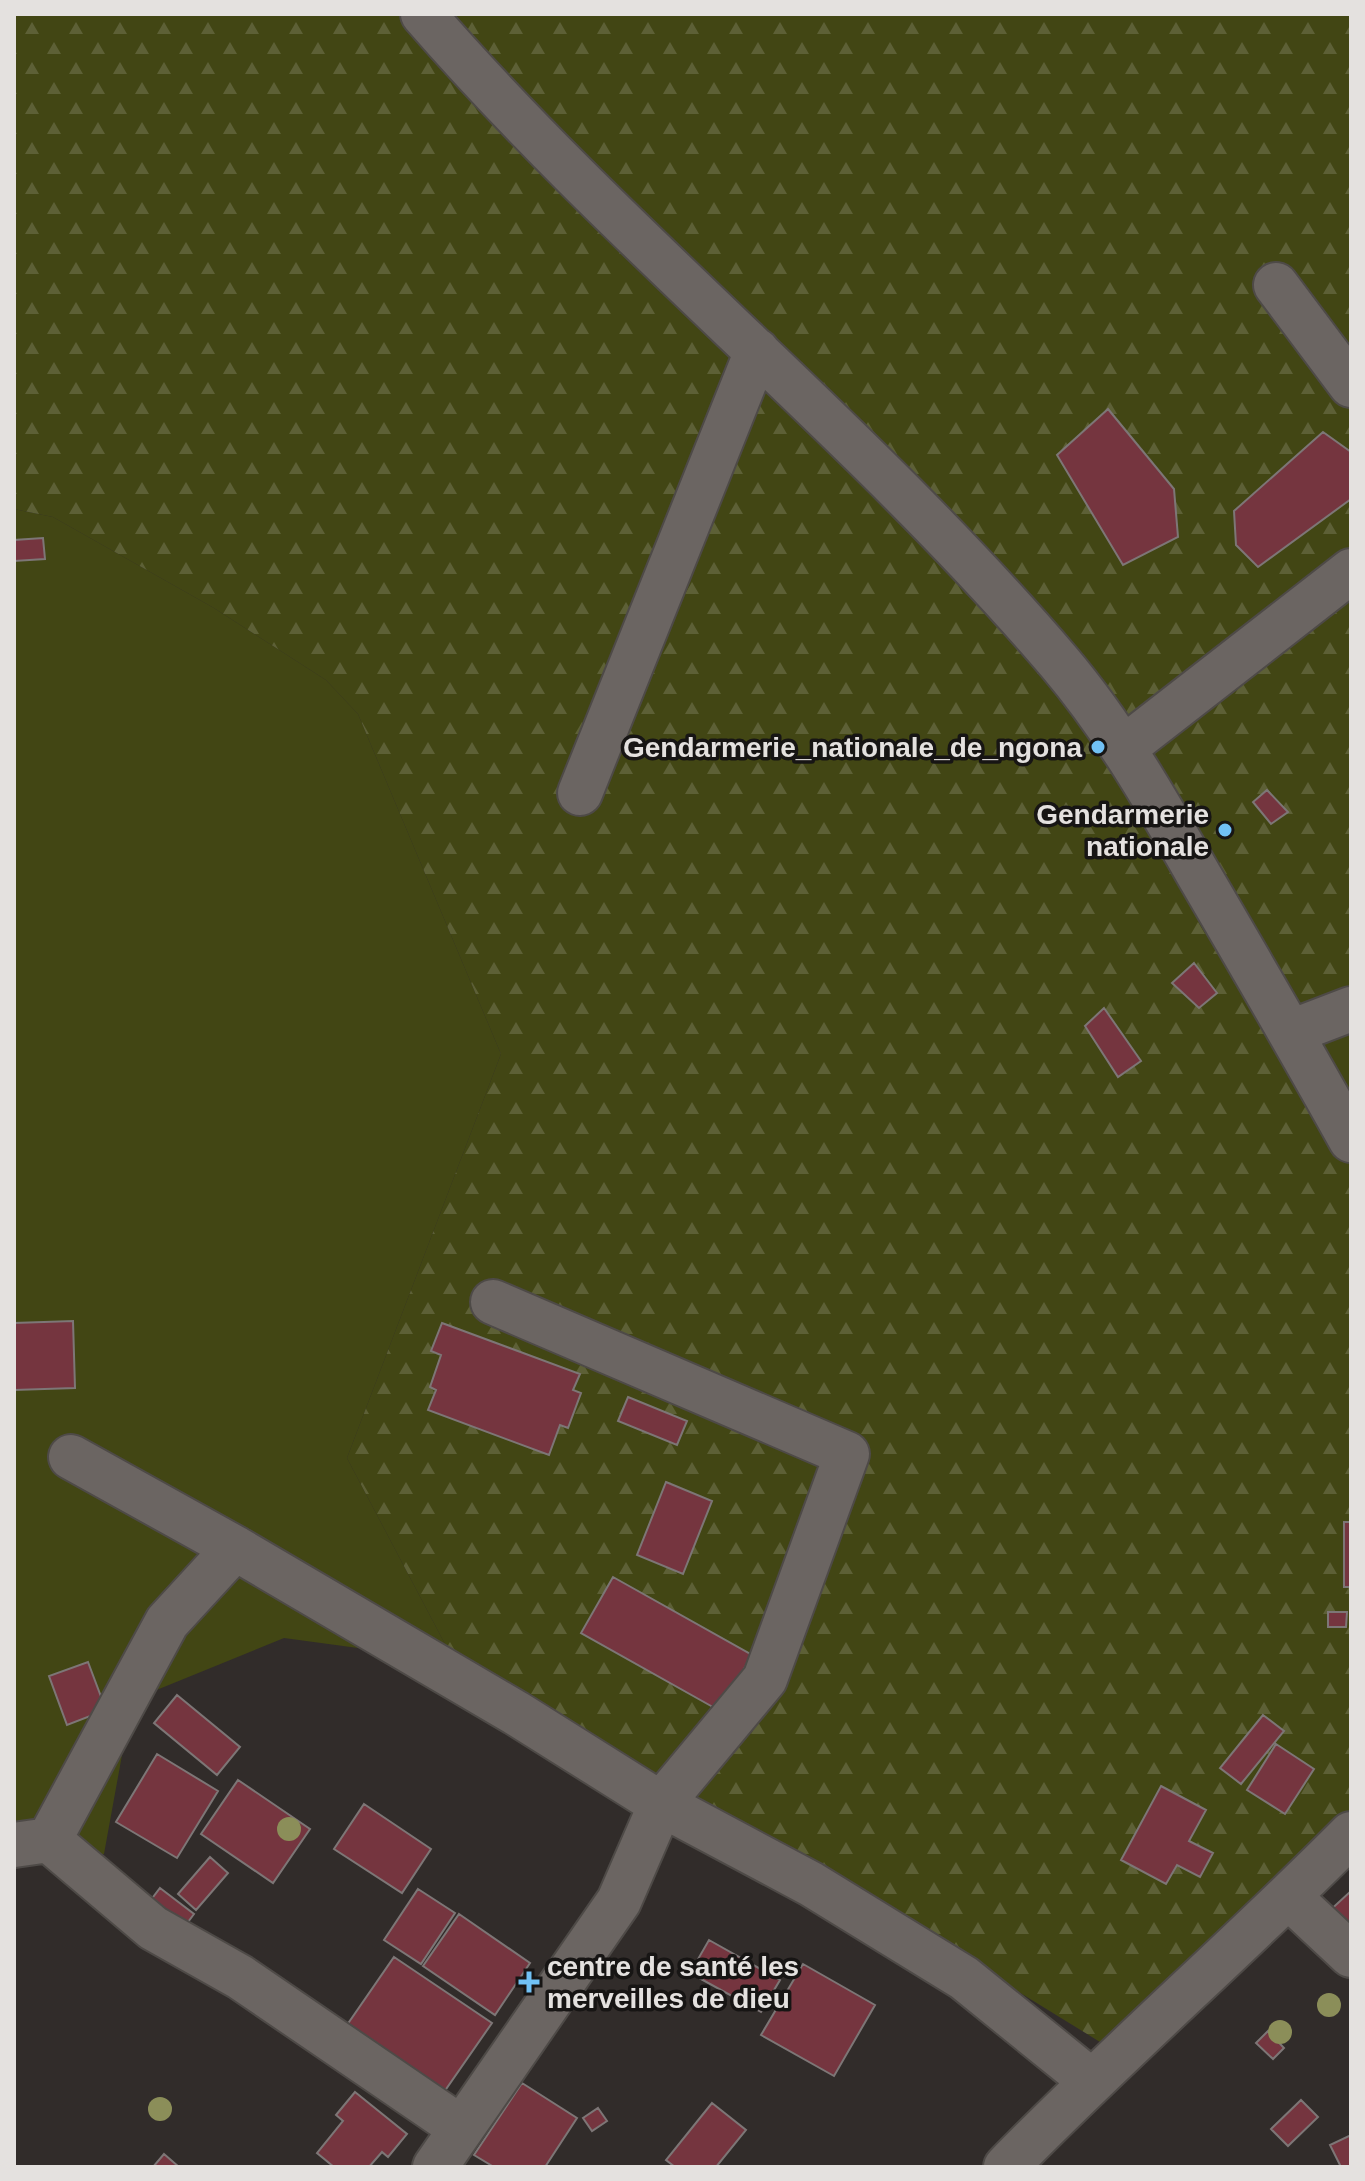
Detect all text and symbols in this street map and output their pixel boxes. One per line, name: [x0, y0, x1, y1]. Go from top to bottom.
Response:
place label: Gendarmerie_nationale_de_ngona: [623, 732, 1082, 763]
marker: Gendarmerie_nationale_de_ngona: [1089, 738, 1107, 756]
place label: Gendarmerie nationale: [1036, 799, 1209, 862]
marker: Gendarmerie nationale: [1216, 821, 1234, 839]
place label: centre de santé les merveilles de dieu: [547, 1951, 799, 2014]
marker: centre de santé les merveilles de dieu: [518, 1971, 540, 1993]

